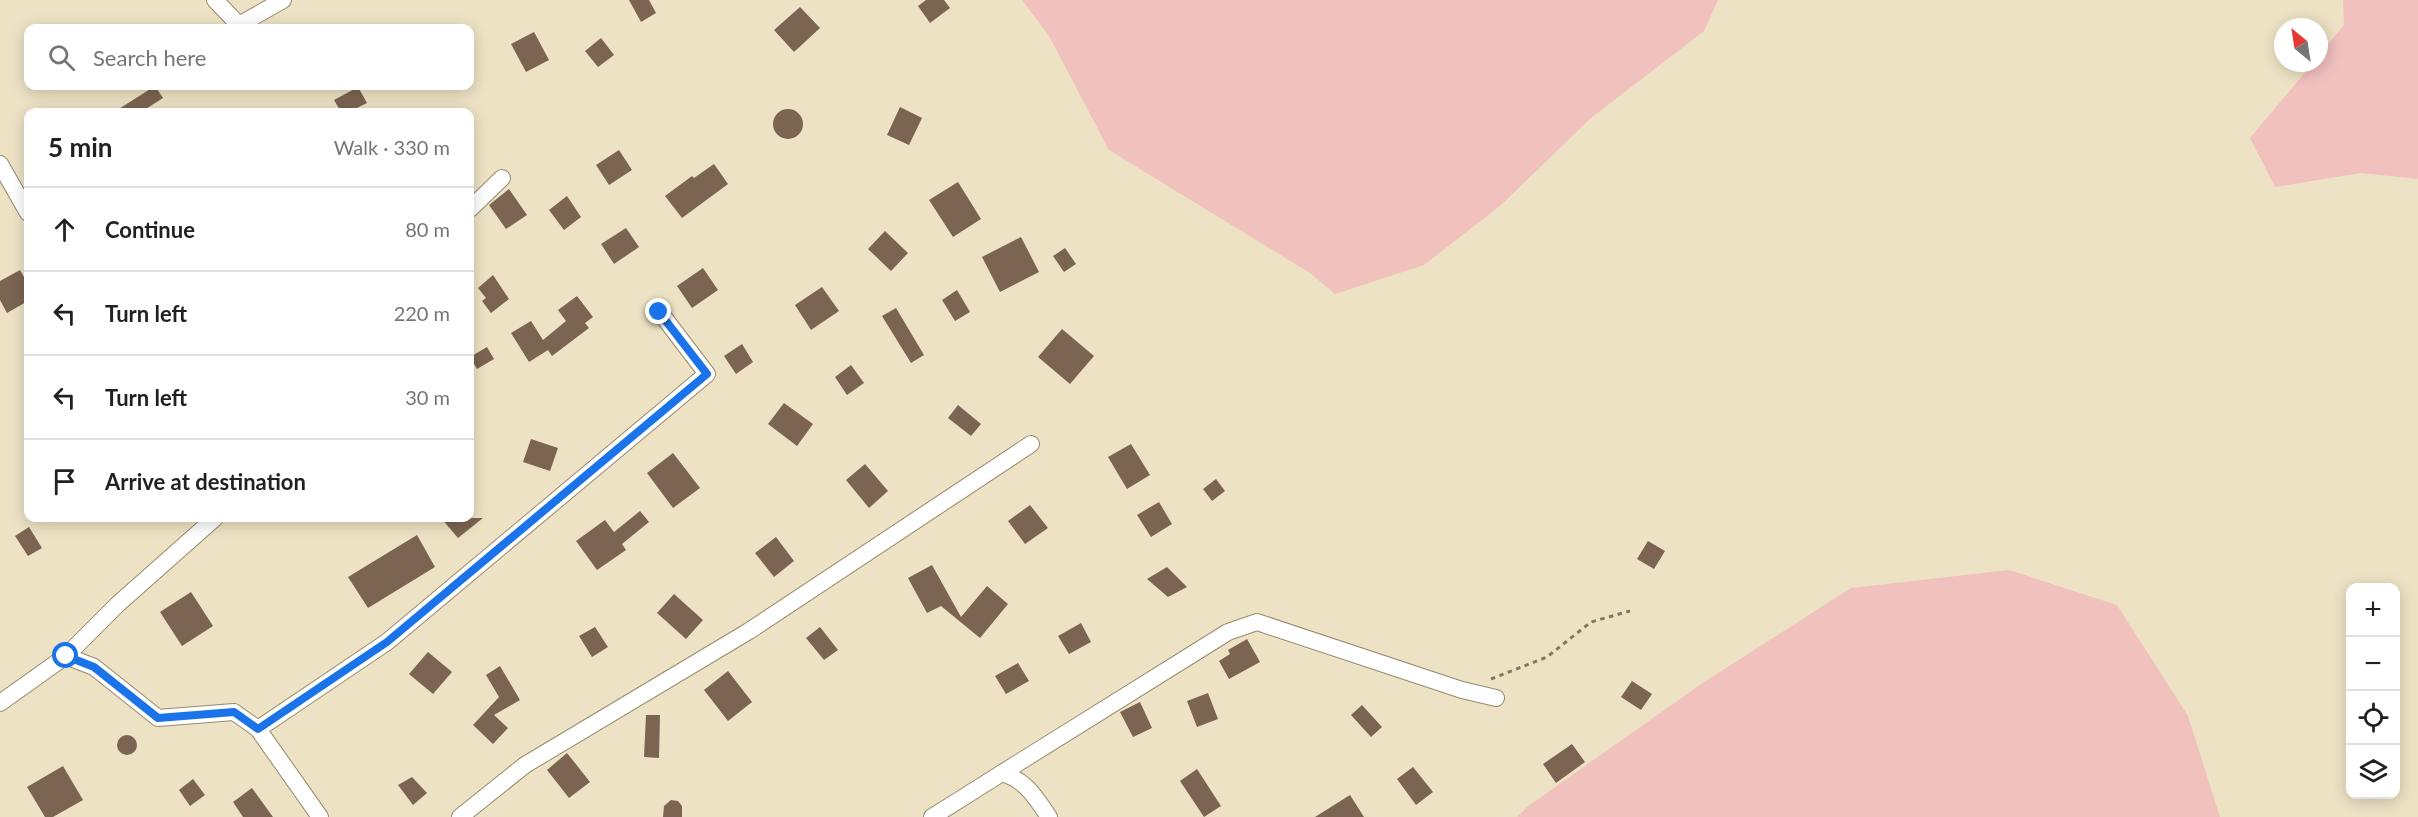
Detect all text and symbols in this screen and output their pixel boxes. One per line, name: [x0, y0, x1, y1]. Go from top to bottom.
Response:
north arrow: [2274, 18, 2328, 72]
search box: [24, 24, 474, 90]
icon: search: [45, 41, 78, 74]
text: Search here: [93, 44, 206, 71]
text: 5 min: [48, 131, 112, 163]
text: Walk · 330 m: [334, 135, 450, 159]
icon: ahead: [48, 213, 81, 246]
text: Continue: [105, 216, 195, 243]
text: 80 m: [405, 217, 450, 241]
icon: left: [48, 297, 81, 330]
route end: [645, 298, 671, 324]
text: Turn left: [105, 300, 187, 327]
text: 220 m: [394, 301, 450, 325]
icon: left: [48, 381, 81, 414]
text: Turn left: [105, 384, 187, 411]
text: 30 m: [405, 385, 450, 409]
icon: arrive: [48, 465, 81, 498]
text: Arrive at destination: [105, 468, 306, 495]
map controls: [2346, 583, 2400, 799]
button: +: [2346, 583, 2400, 637]
button: −: [2346, 637, 2400, 691]
route start: [52, 642, 78, 668]
button: locate: [2346, 691, 2400, 745]
button: layers: [2346, 745, 2400, 799]

